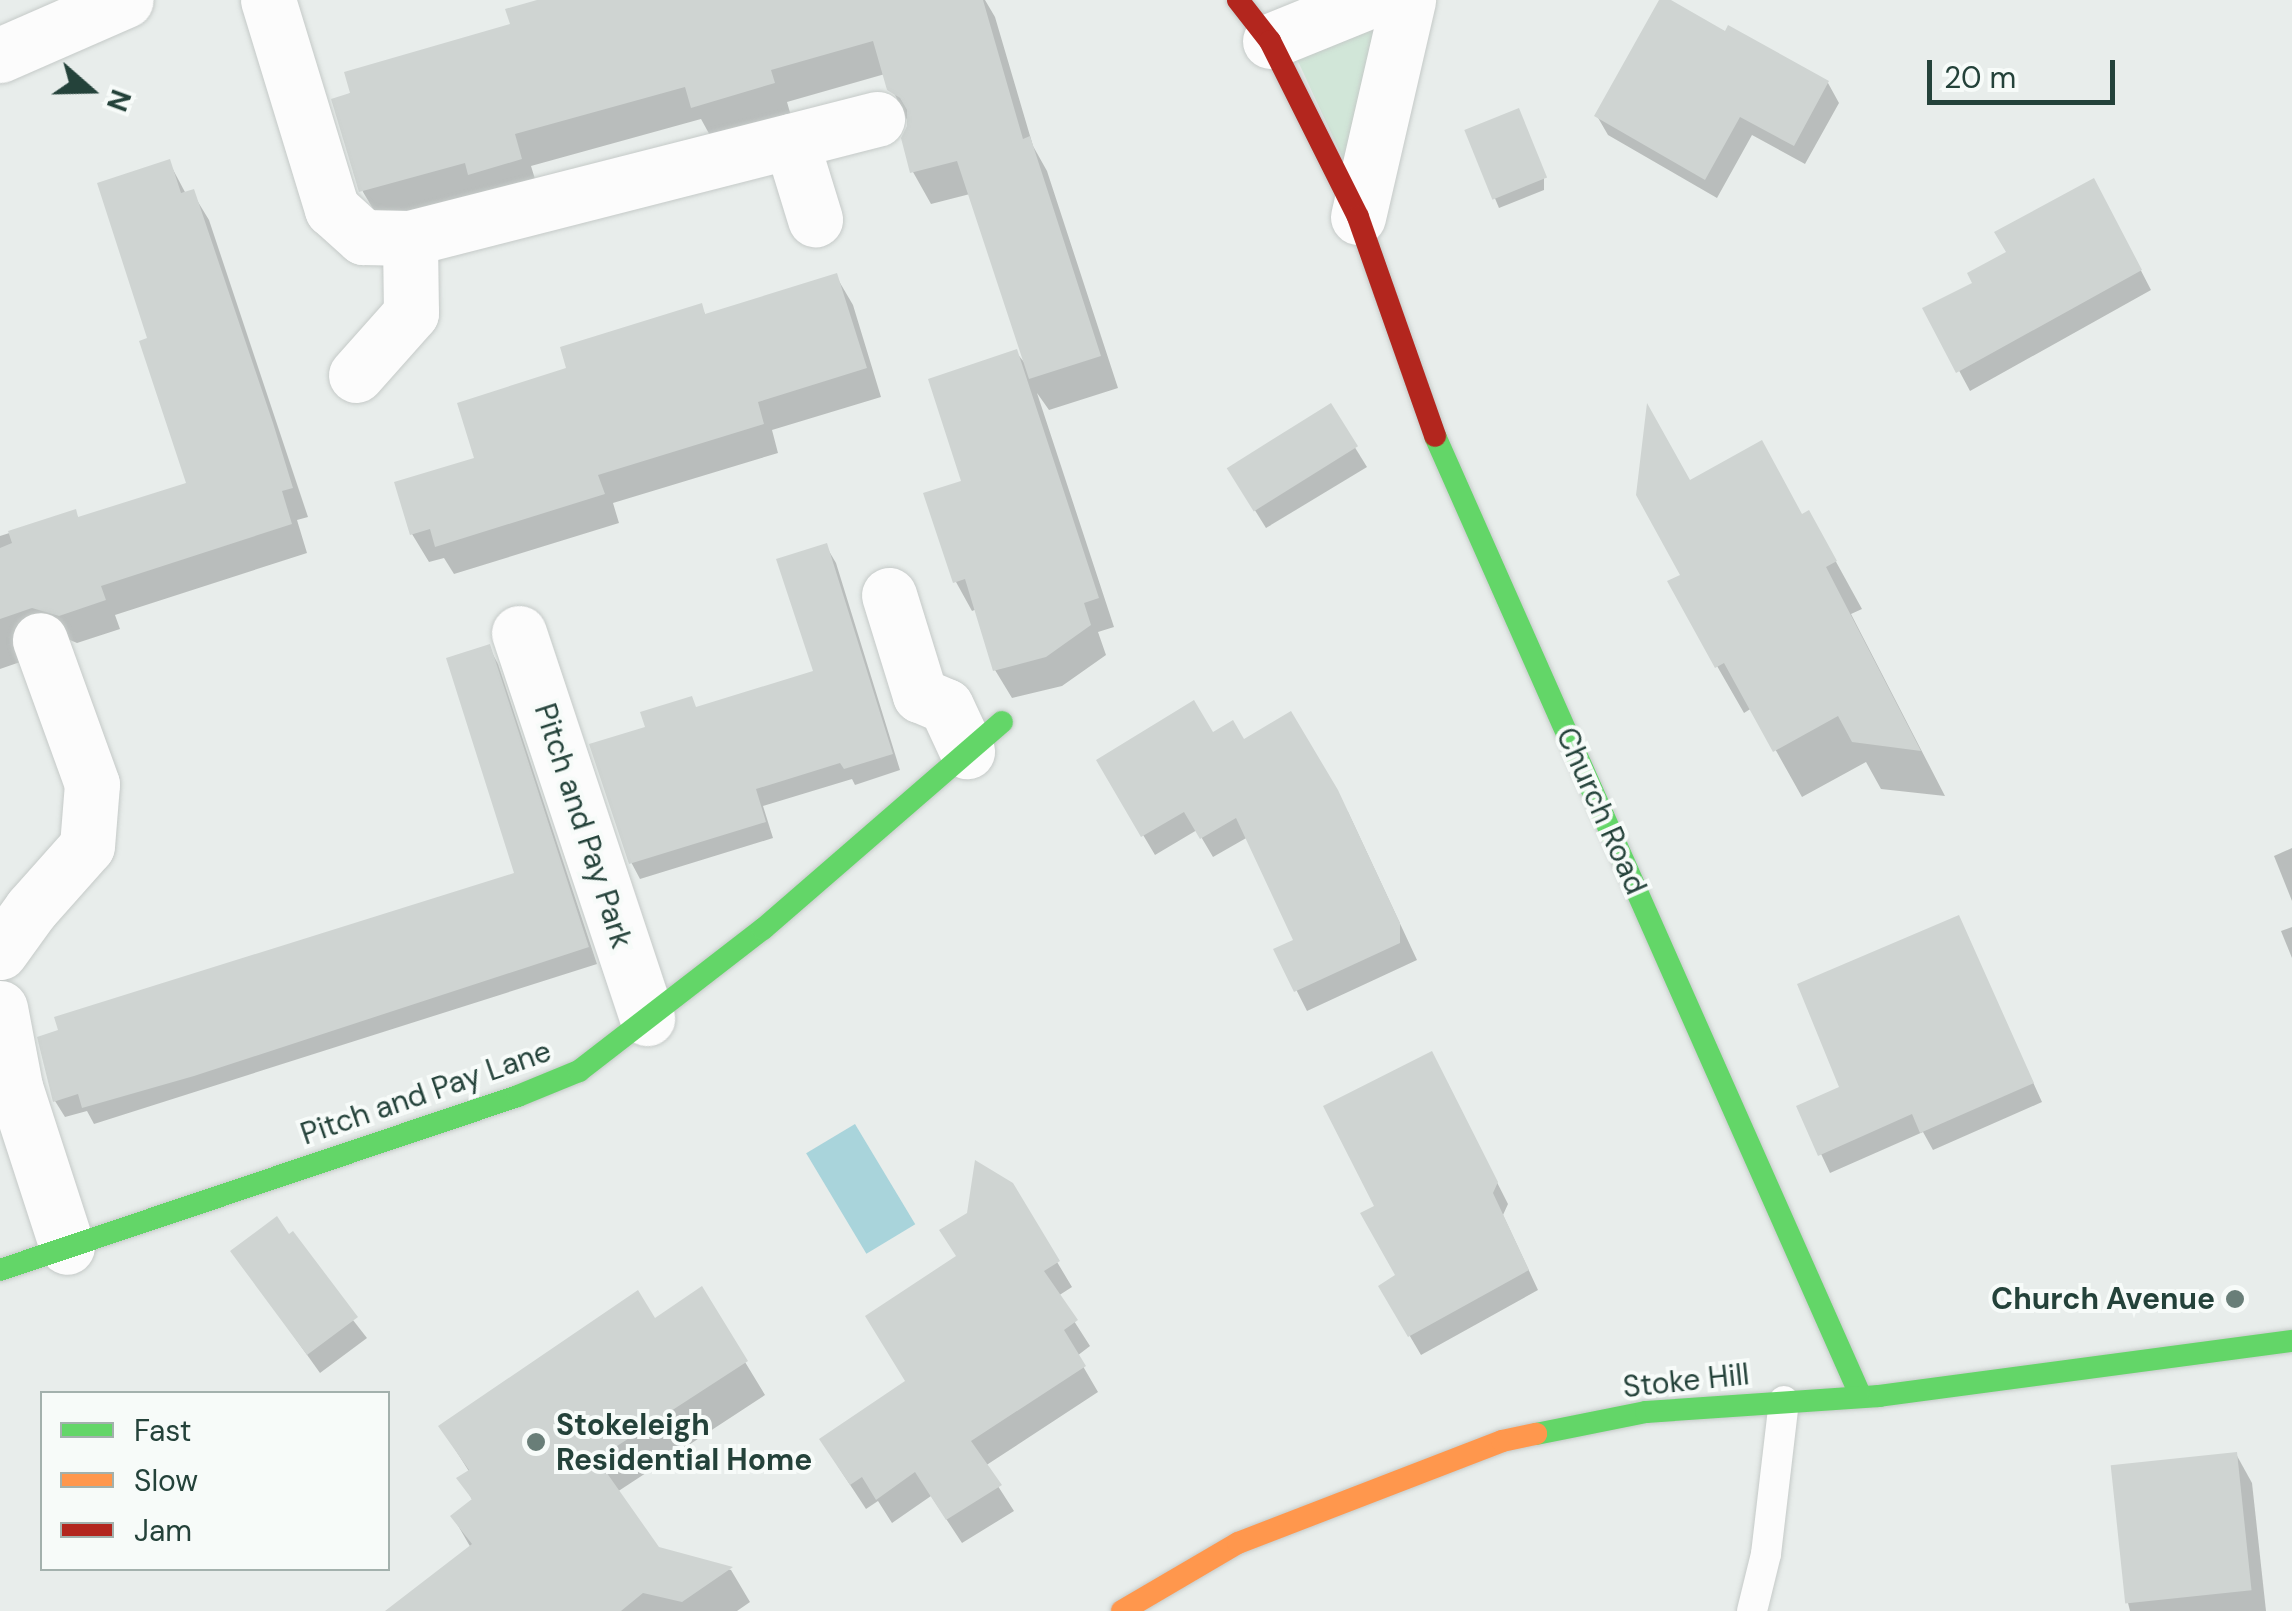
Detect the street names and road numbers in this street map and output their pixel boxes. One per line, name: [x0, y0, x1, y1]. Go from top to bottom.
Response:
street label: Pitch and Pay Park: [526, 699, 640, 953]
street label: Church Road: [1548, 722, 1654, 900]
street label: Pitch and Pay Lane: [296, 1033, 556, 1153]
street label: Stoke Hill: [1621, 1356, 1751, 1406]

